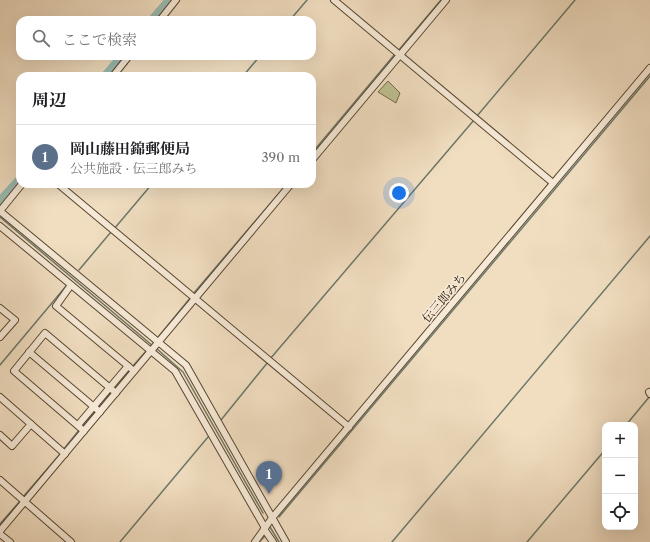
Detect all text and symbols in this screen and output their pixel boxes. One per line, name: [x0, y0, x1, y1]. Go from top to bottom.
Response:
search box: [16, 16, 316, 60]
icon: search: [30, 27, 52, 49]
text: ここで検索: [62, 30, 137, 49]
text: 周辺: [32, 90, 66, 110]
text: 岡山藤田錦郵便局: [70, 139, 190, 158]
text: 1: [42, 149, 48, 165]
text: 390 m: [261, 149, 300, 165]
text: 公共施設 · 伝三郎みち: [70, 160, 198, 176]
your location: [389, 183, 409, 203]
street label: 伝三郎みち: [419, 270, 469, 325]
map controls: [602, 422, 638, 530]
button: +: [602, 422, 638, 458]
button: −: [602, 458, 638, 494]
pin: 1: [256, 461, 282, 494]
button: locate: [602, 494, 638, 530]

